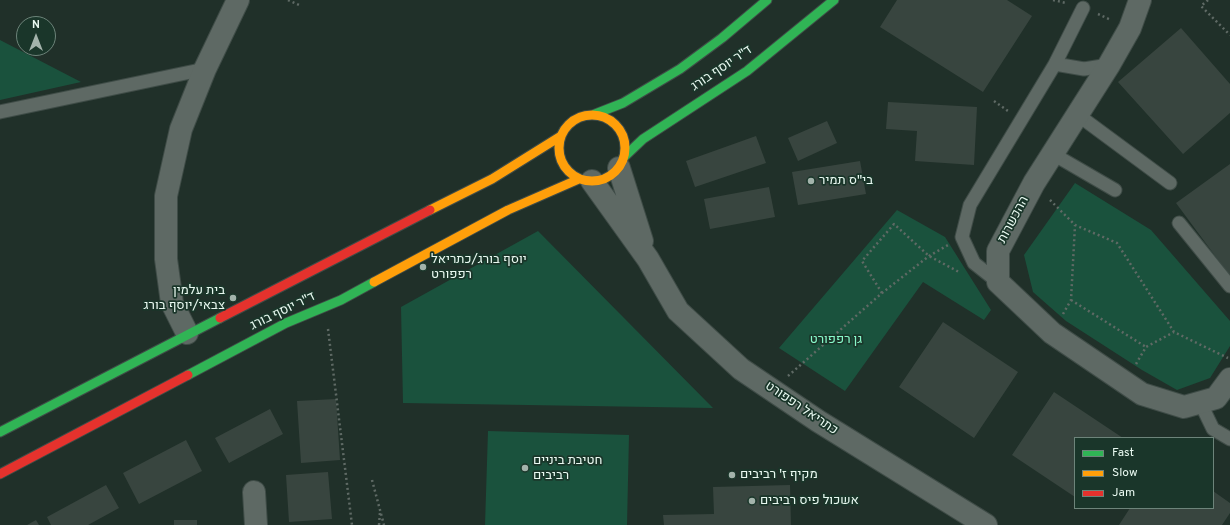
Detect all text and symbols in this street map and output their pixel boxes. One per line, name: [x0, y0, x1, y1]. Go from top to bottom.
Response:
north arrow: [16, 16, 56, 56]
text: N: [32, 18, 40, 32]
street label: ד"ר יוסף בורג: [688, 43, 756, 95]
place label: בי"ס תמיר: [819, 173, 873, 189]
marker: בי"ס תמיר: [806, 176, 816, 186]
street label: ההכשרות: [995, 194, 1033, 246]
place label: יוסף בורג/כתריאל רפפורט: [431, 252, 527, 283]
marker: יוסף בורג/כתריאל רפפורט: [418, 262, 428, 272]
place label: בית עלמין צבאי/יוסף בורג: [144, 283, 225, 314]
street label: ד"ר יוסף בורג: [248, 290, 318, 334]
marker: בית עלמין צבאי/יוסף בורג: [228, 293, 238, 303]
park label: גן רפפורט: [810, 332, 862, 348]
street label: כתריאל רפפורט: [762, 379, 840, 439]
legend: [1074, 437, 1214, 509]
text: Fast: [1112, 445, 1134, 461]
place label: חטיבת ביניים רביבים: [533, 453, 602, 484]
marker: חטיבת ביניים רביבים: [520, 463, 530, 473]
text: Slow: [1112, 465, 1138, 481]
place label: מקיף ז' רביבים: [740, 467, 818, 483]
marker: מקיף ז' רביבים: [727, 470, 737, 480]
text: Jam: [1112, 485, 1135, 501]
place label: אשכול פיס רביבים: [760, 493, 859, 509]
marker: אשכול פיס רביבים: [747, 496, 757, 506]

